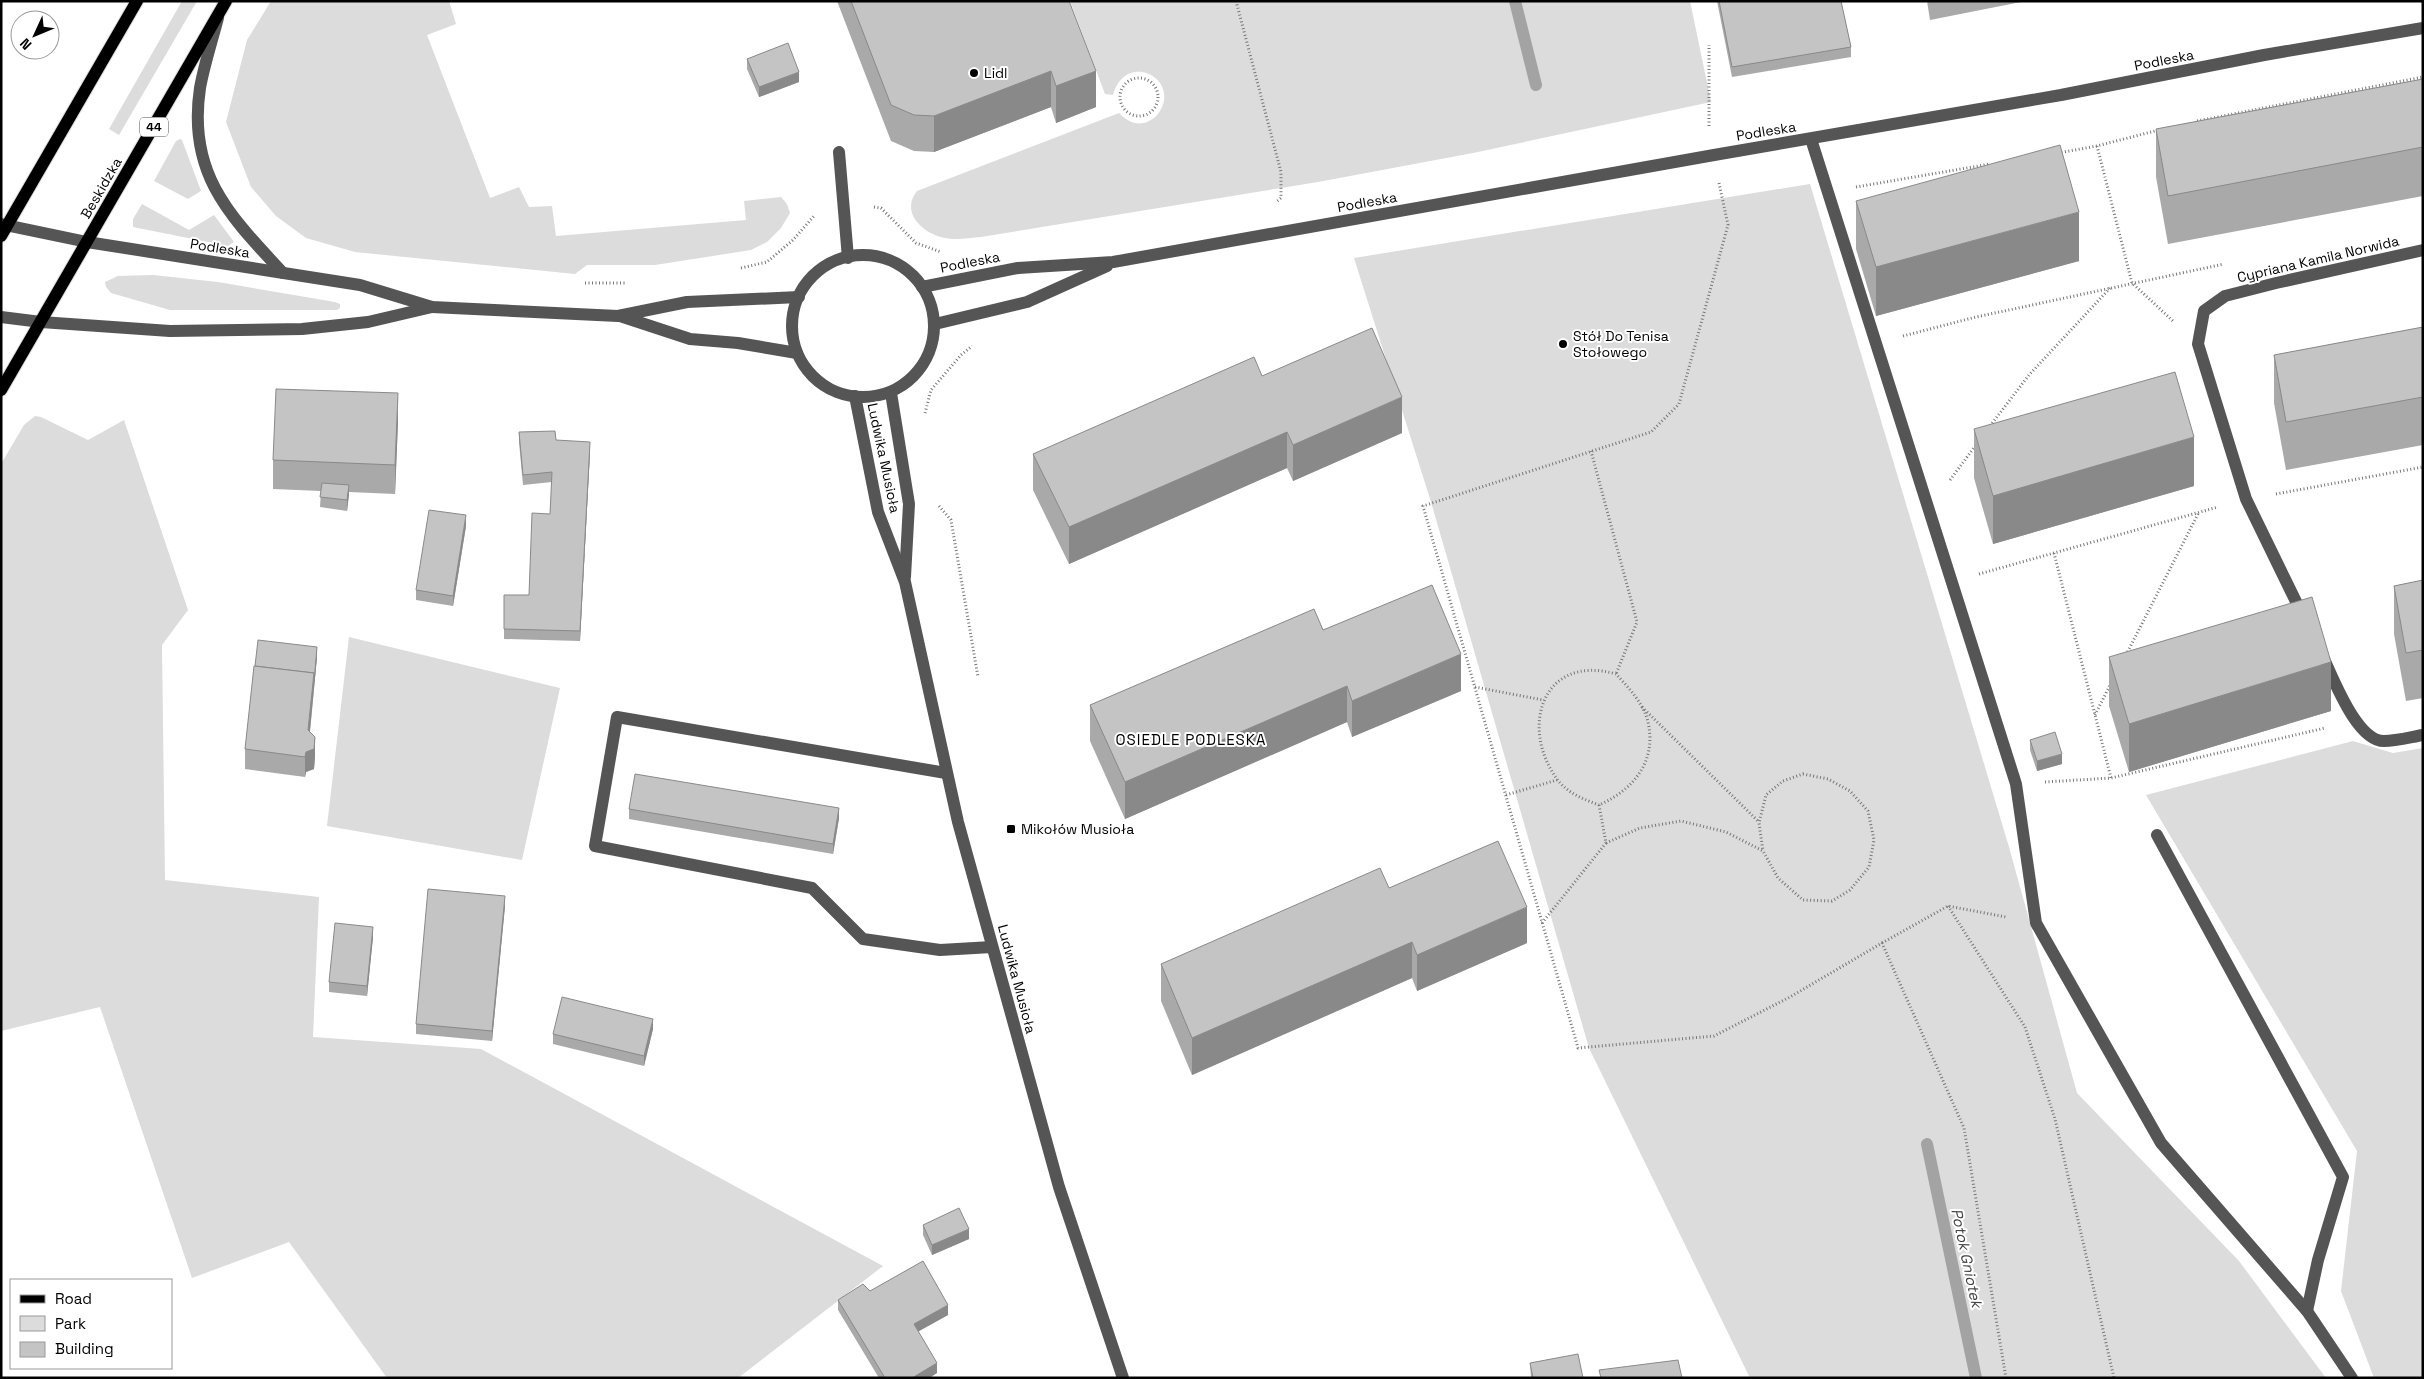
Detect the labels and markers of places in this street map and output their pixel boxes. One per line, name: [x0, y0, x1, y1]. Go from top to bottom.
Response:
place label: Lidl: [984, 64, 1008, 82]
marker: Lidl: [968, 67, 980, 79]
place label: Stół Do Tenisa Stołowego: [1573, 327, 1669, 361]
marker: Stół Do Tenisa Stołowego: [1557, 338, 1569, 350]
place label: Mikołów Musioła: [1021, 820, 1134, 838]
marker: Mikołów Musioła: [1005, 823, 1017, 835]

